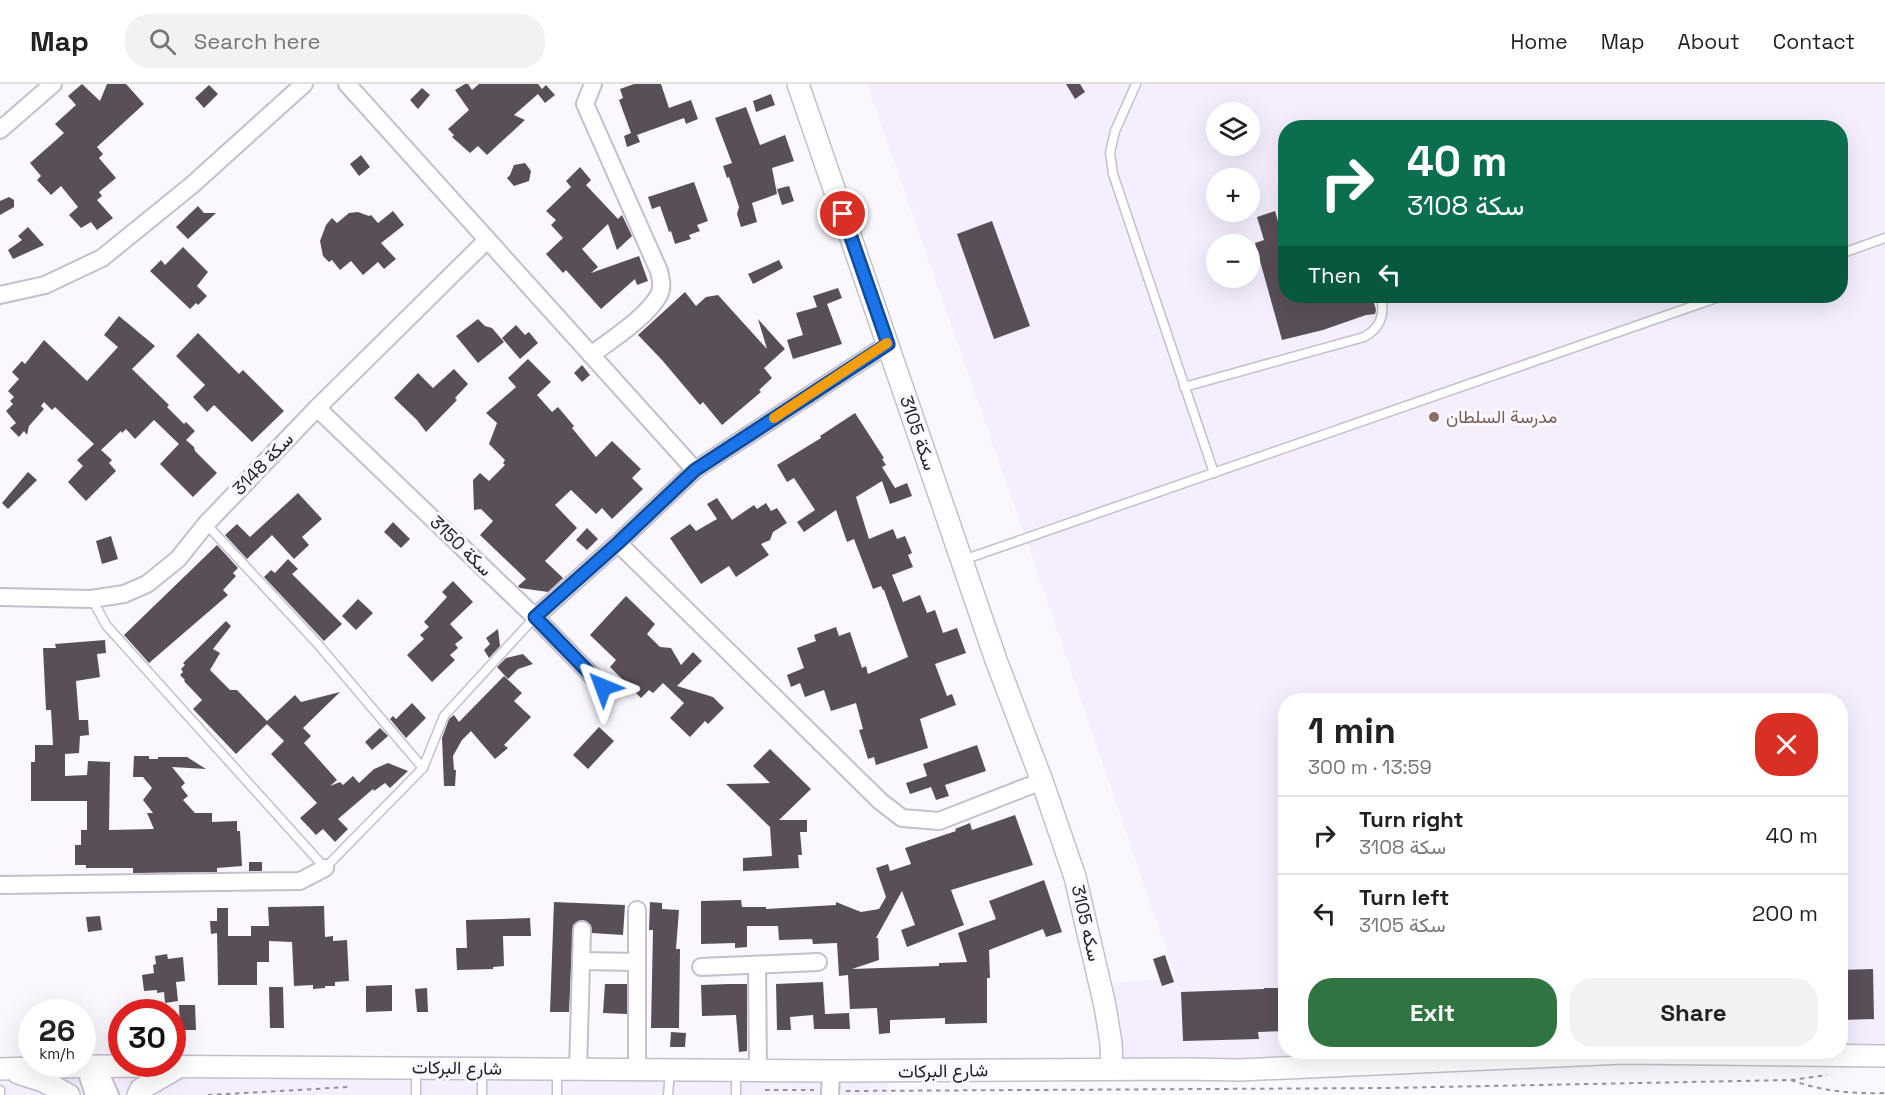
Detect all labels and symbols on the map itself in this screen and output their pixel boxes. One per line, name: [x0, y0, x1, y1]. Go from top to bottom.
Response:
pin: [817, 188, 868, 239]
street label: سكة 3105: [895, 392, 942, 473]
place label: مدرسة السلطان: [1446, 405, 1557, 428]
marker: مدرسة السلطان: [1427, 410, 1441, 424]
street label: سكة 3148: [227, 428, 298, 500]
street label: سكة 3150: [425, 510, 497, 581]
position arrow: [571, 655, 635, 719]
street label: سكه 3105: [1067, 882, 1106, 963]
speed limit sign: 30: [108, 999, 186, 1077]
street label: شارع البركات: [412, 1055, 502, 1081]
street label: شارع البركات: [898, 1058, 988, 1084]

